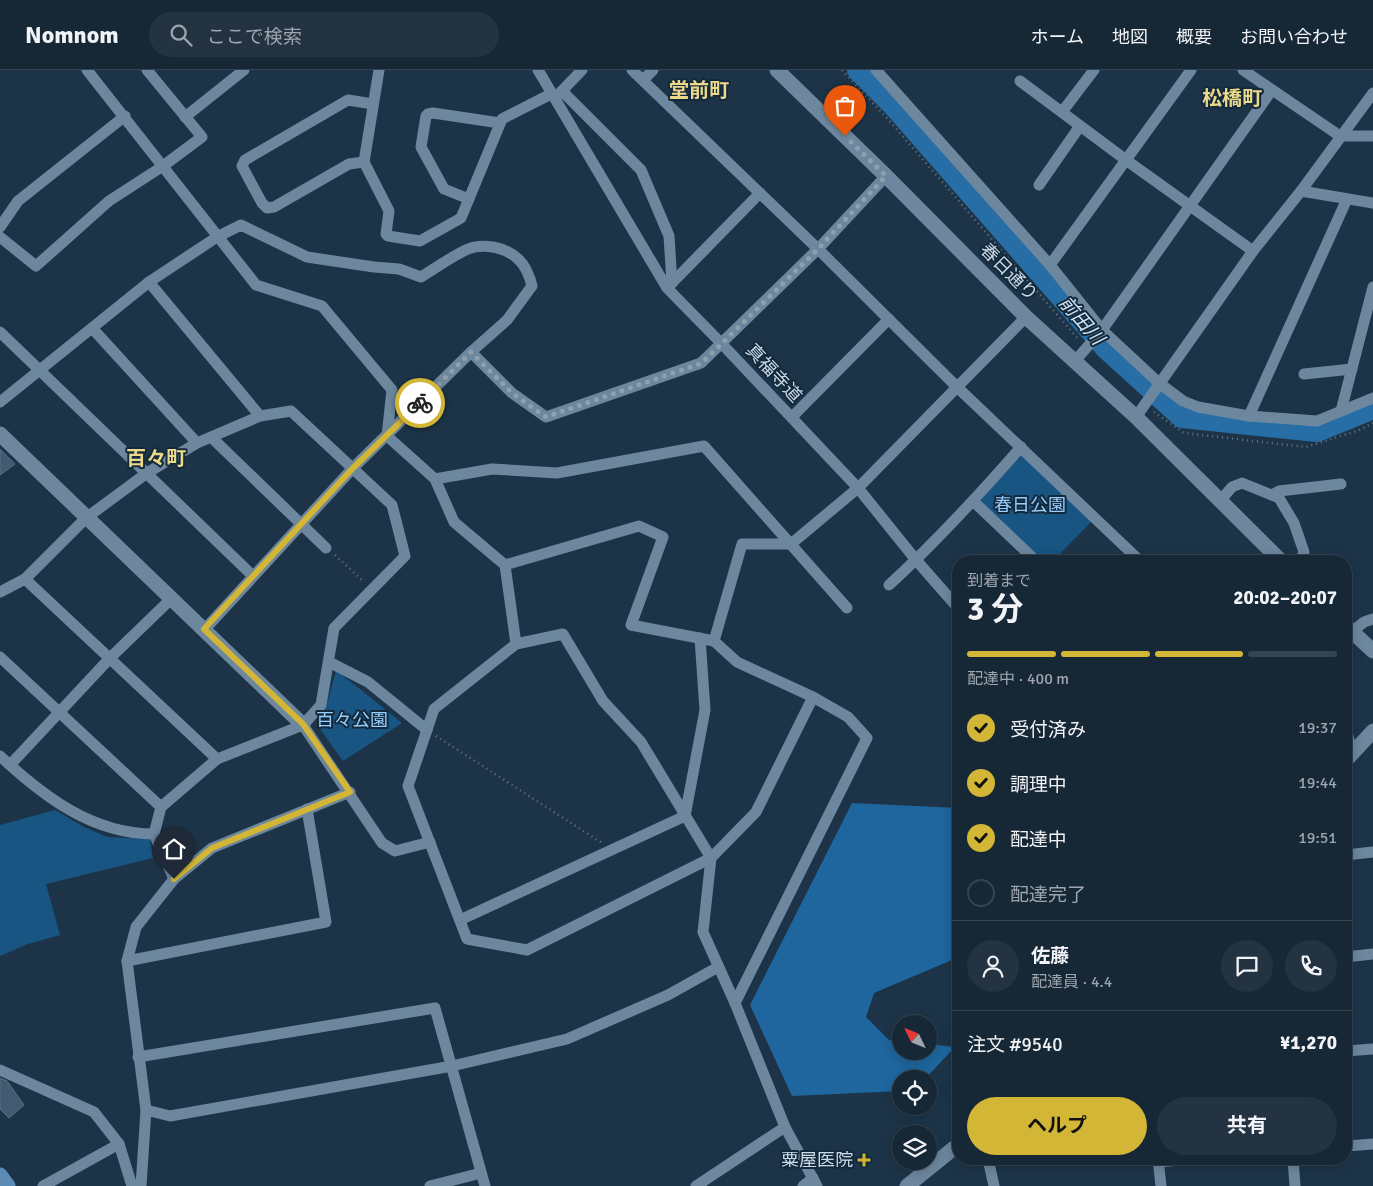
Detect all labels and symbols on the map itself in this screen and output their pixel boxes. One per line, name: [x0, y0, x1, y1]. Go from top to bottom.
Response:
district label: 堂前町: [669, 78, 729, 103]
pin: [824, 85, 866, 136]
district label: 松橋町: [1202, 86, 1262, 111]
street label: 春日通り: [976, 239, 1042, 305]
water label: 前田川: [1053, 291, 1110, 352]
street label: 真福寺道: [741, 339, 807, 407]
courier: [395, 378, 445, 428]
district label: 百々町: [126, 446, 186, 471]
park label: 春日公園: [994, 494, 1066, 516]
park label: 百々公園: [316, 709, 388, 731]
pin: [153, 828, 195, 879]
north arrow: [892, 1015, 938, 1060]
place label: 粟屋医院: [781, 1149, 853, 1171]
marker: 粟屋医院: [857, 1153, 871, 1167]

